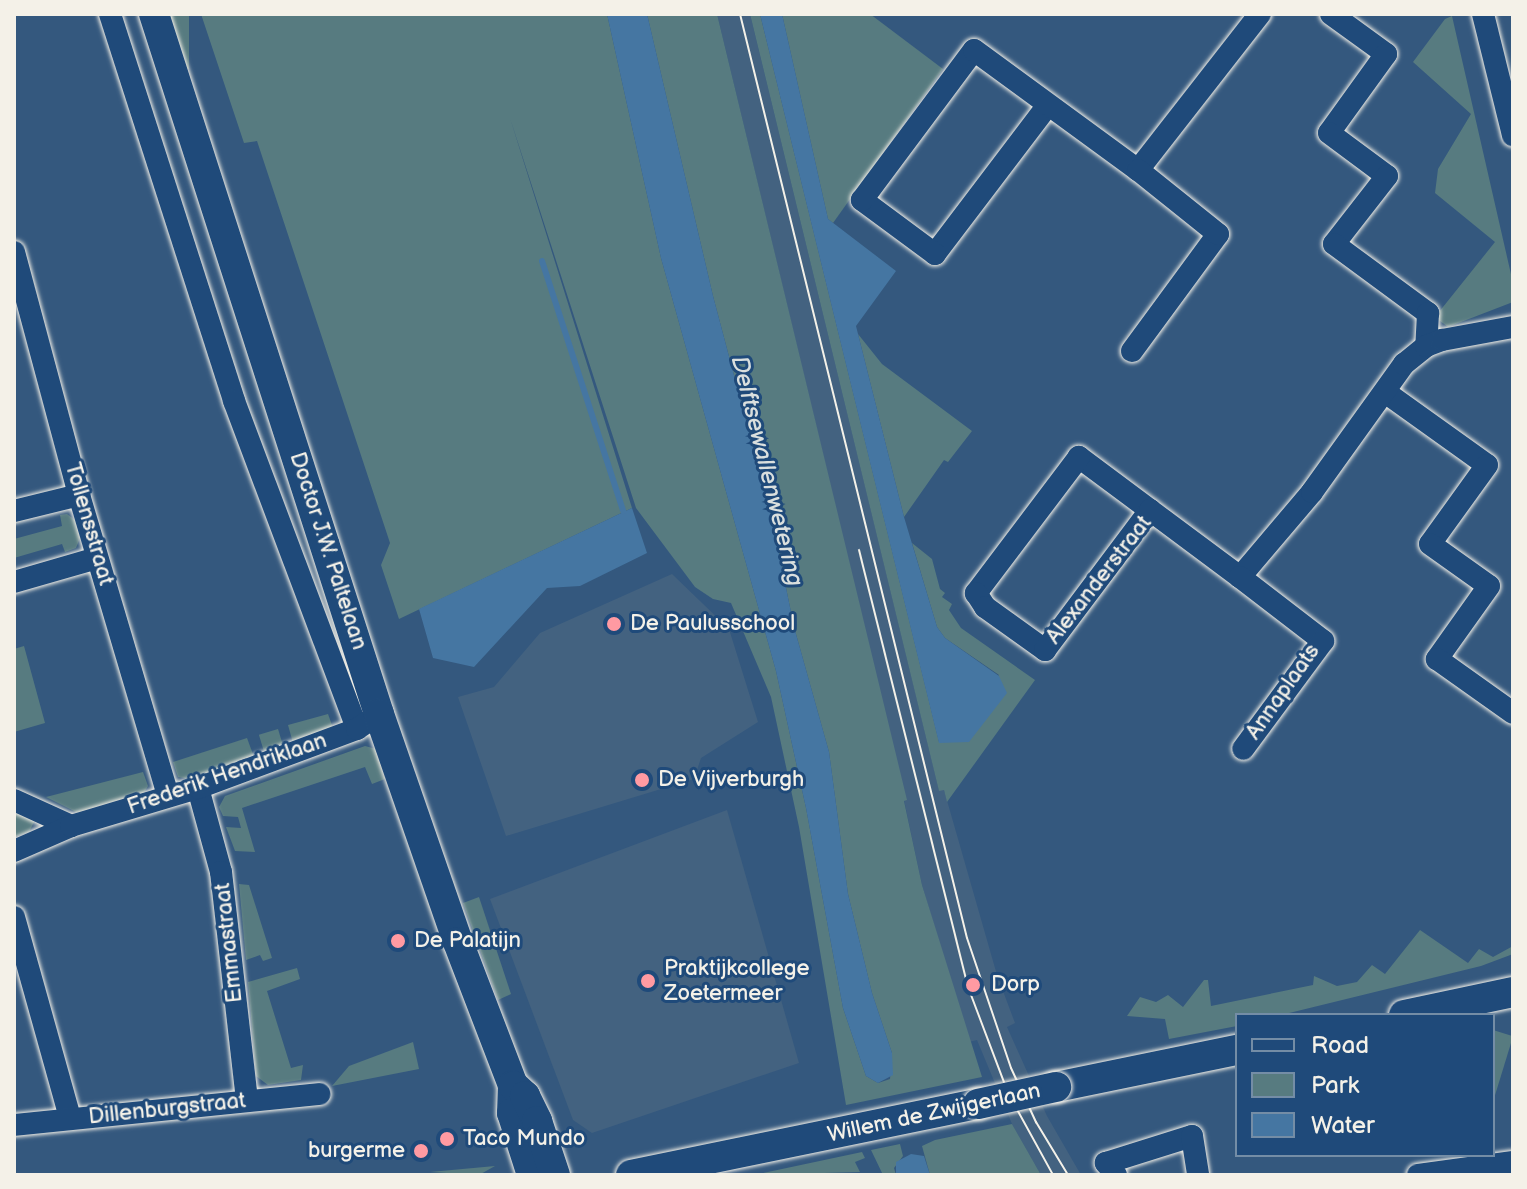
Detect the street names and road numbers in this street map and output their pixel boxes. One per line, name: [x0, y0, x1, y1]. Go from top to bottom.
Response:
street label: Doctor J.W. Paltelaan: [283, 448, 373, 654]
street label: Tollensstraat: [59, 460, 119, 588]
street label: Alexanderstraat: [1041, 510, 1157, 650]
street label: Annaplaats: [1240, 639, 1326, 745]
street label: Frederik Hendriklaan: [124, 727, 330, 821]
street label: Emmastraat: [210, 882, 248, 1004]
street label: Willem de Zwijgerlaan: [825, 1078, 1043, 1148]
street label: Dillenburgstraat: [87, 1088, 247, 1130]

